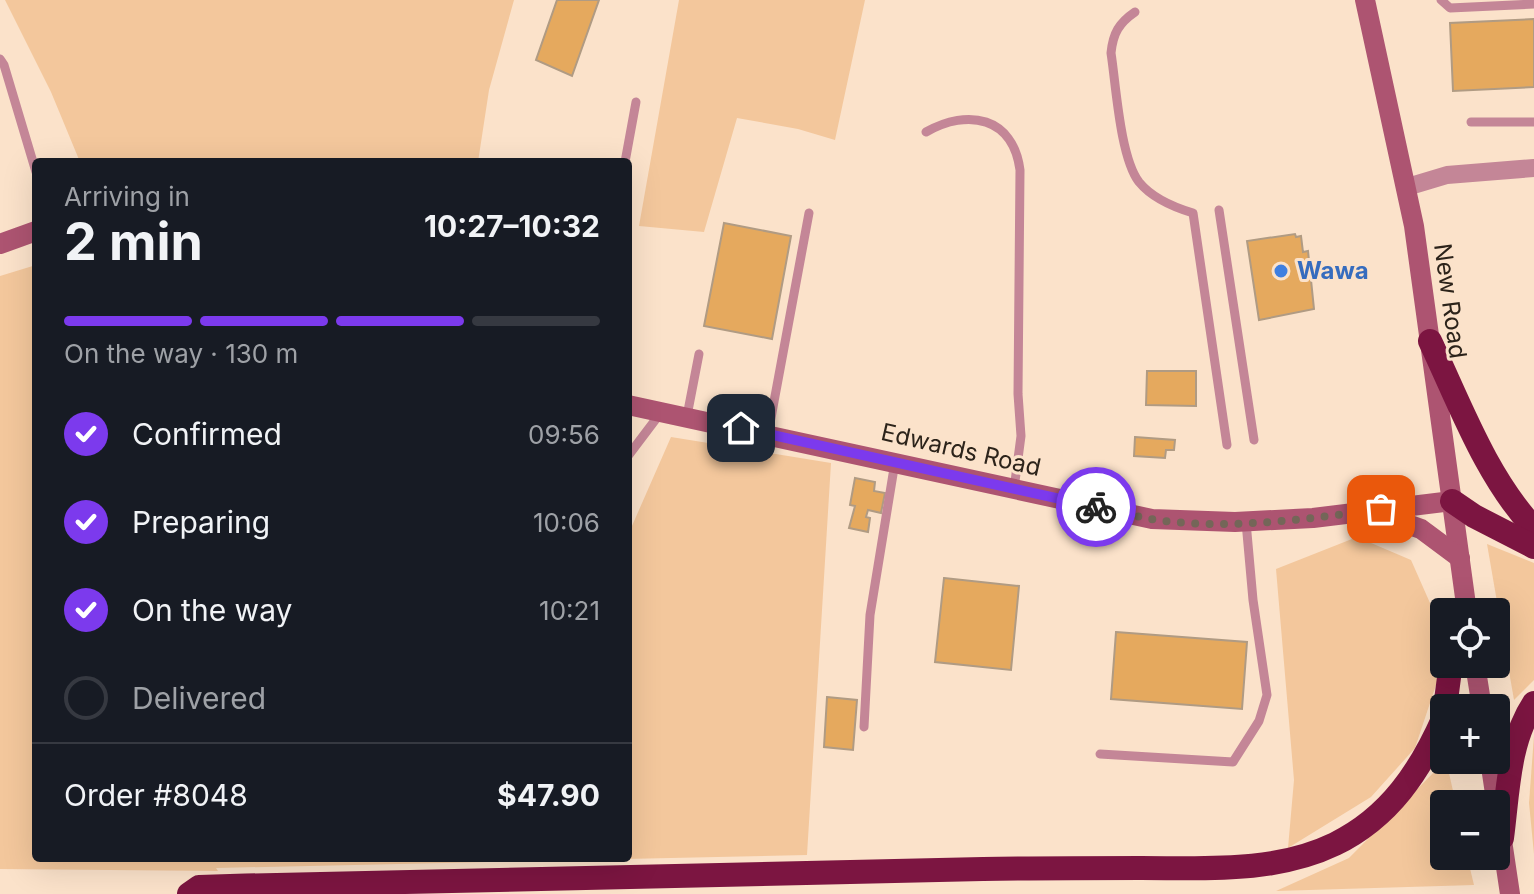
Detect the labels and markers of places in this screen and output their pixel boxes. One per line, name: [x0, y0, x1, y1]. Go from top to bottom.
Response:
place label: Wawa: [1297, 256, 1369, 285]
marker: Wawa: [1272, 262, 1290, 280]
pin: [707, 394, 775, 462]
pin: [1347, 475, 1415, 543]

